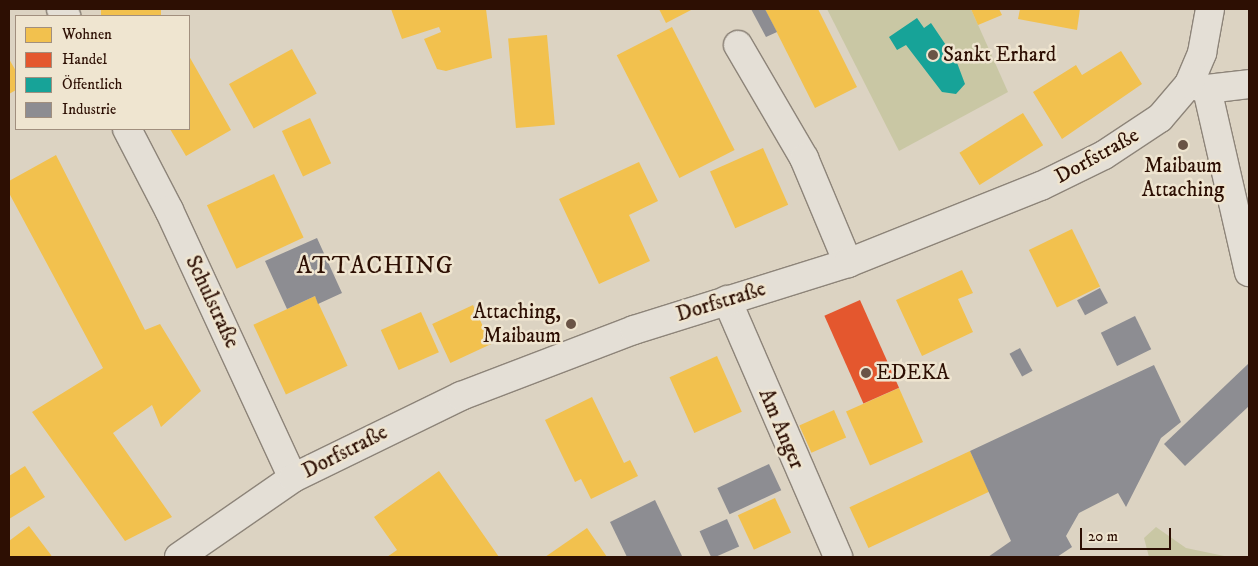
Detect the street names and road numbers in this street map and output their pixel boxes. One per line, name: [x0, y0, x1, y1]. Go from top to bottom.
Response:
street label: Dorfstraße: [1051, 123, 1143, 189]
street label: Schulstraße: [180, 252, 244, 352]
street label: Dorfstraße: [673, 276, 769, 328]
street label: Am Anger: [753, 385, 809, 473]
street label: Dorfstraße: [298, 420, 392, 484]

